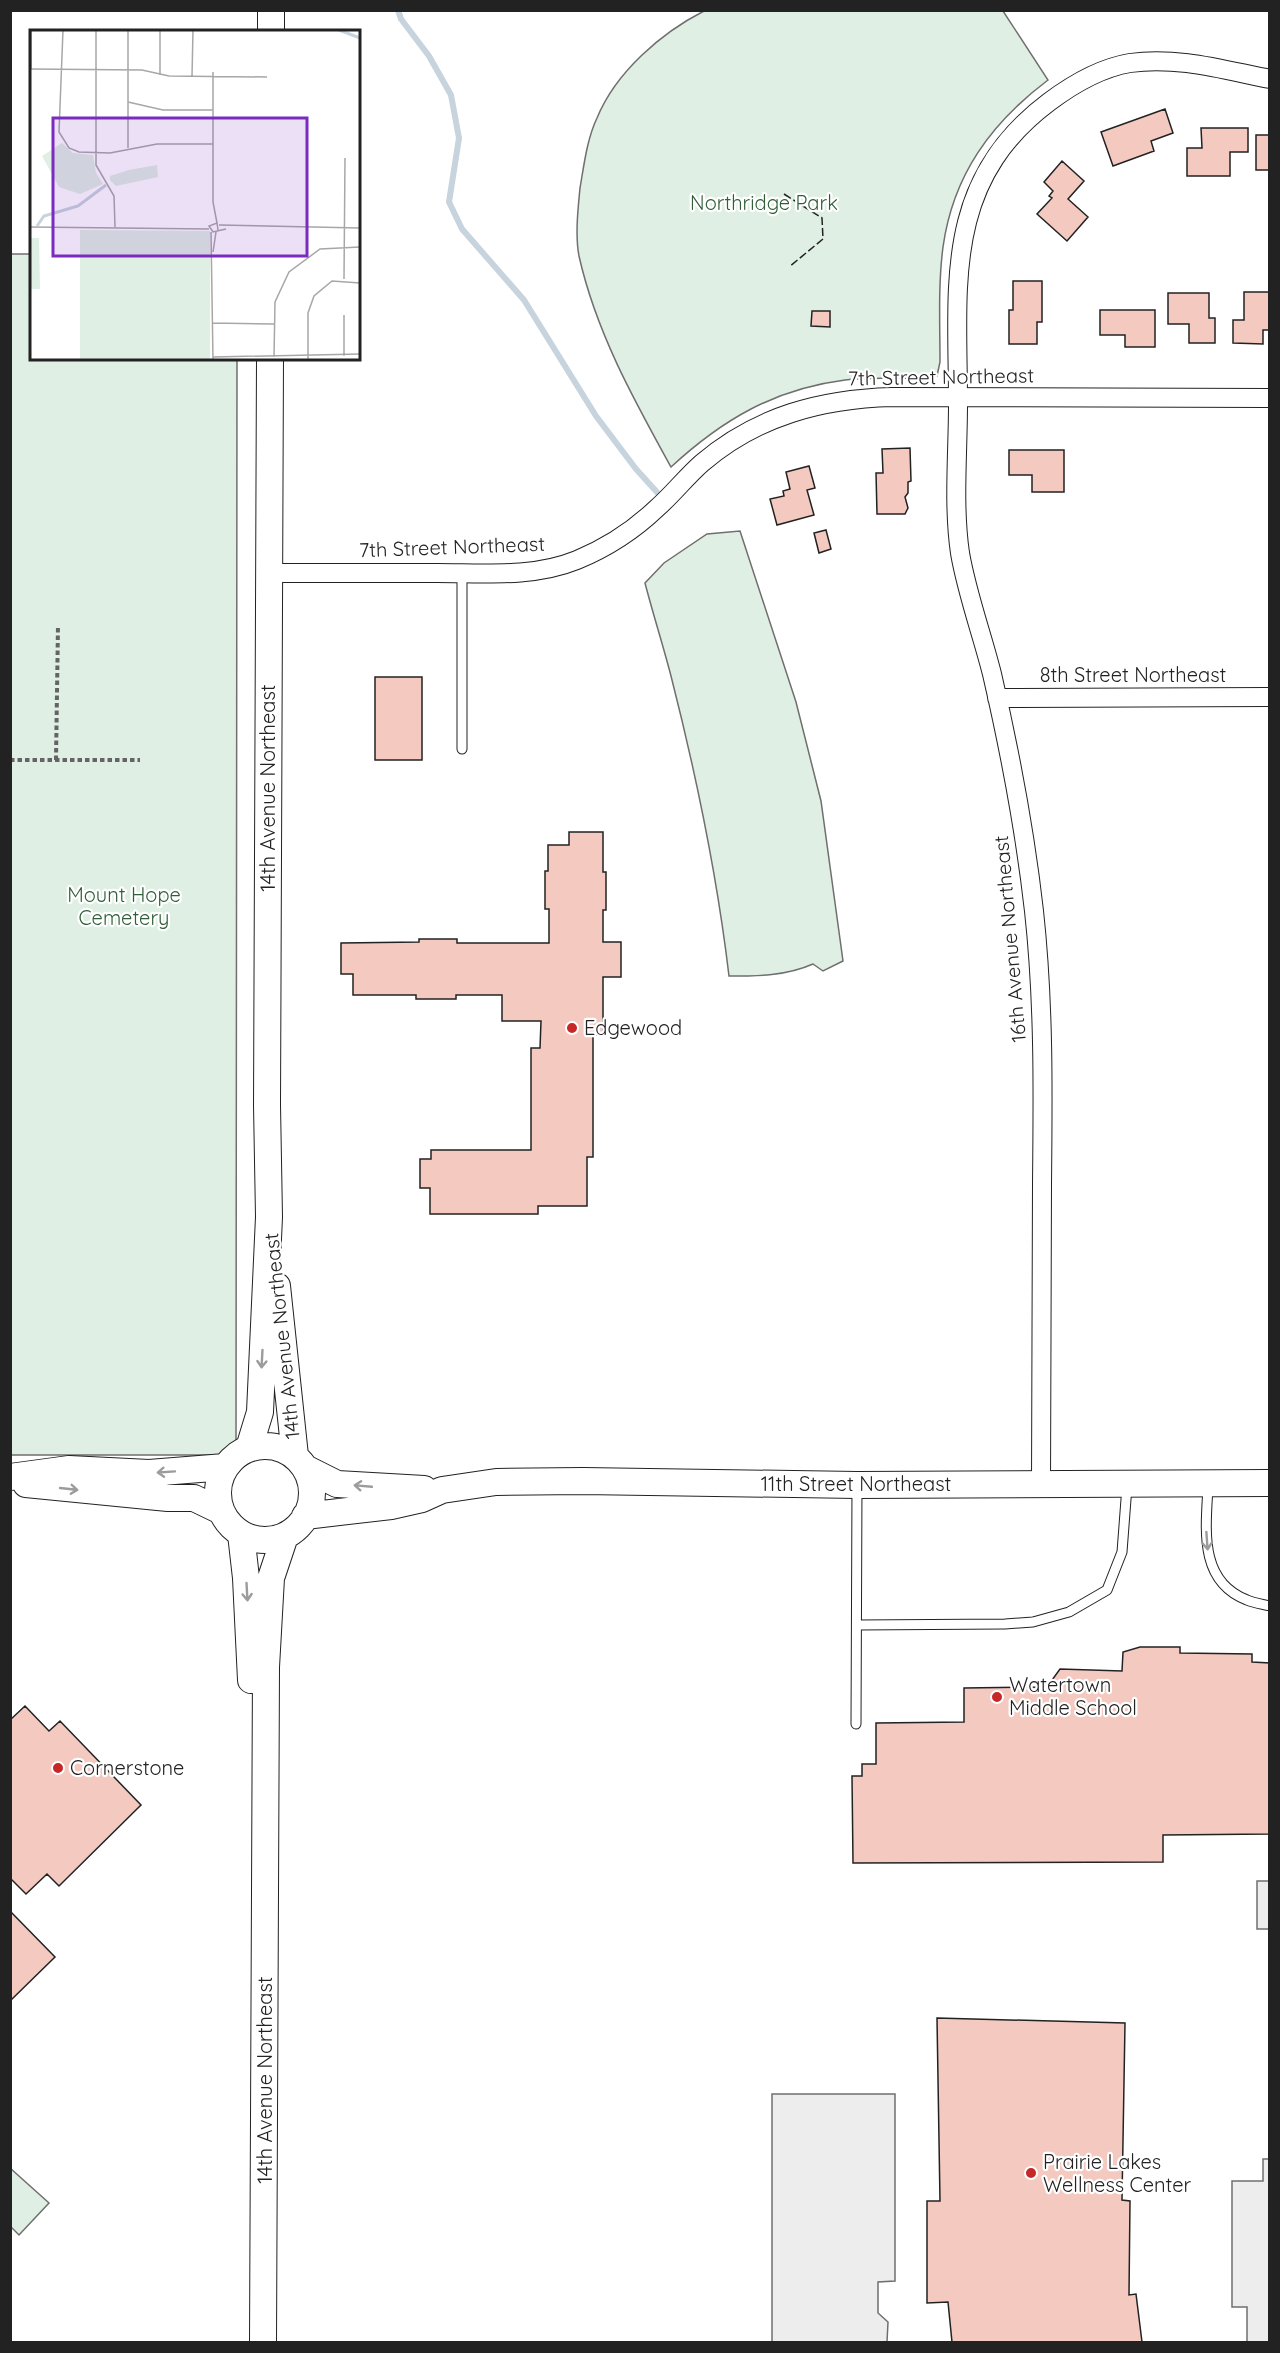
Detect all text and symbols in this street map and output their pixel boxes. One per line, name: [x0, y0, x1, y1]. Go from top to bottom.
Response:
inset map: [30, 30, 360, 360]
park label: Northridge Park: [690, 190, 838, 215]
street label: 7th Street Northeast: [848, 362, 1034, 391]
street label: 7th Street Northeast: [359, 531, 546, 562]
street label: 8th Street Northeast: [1040, 662, 1227, 687]
street label: 14th Avenue Northeast: [255, 684, 280, 892]
street label: 16th Avenue Northeast: [988, 834, 1031, 1044]
park label: Mount Hope Cemetery: [67, 882, 181, 930]
place label: Edgewood: [584, 1015, 682, 1040]
marker: Edgewood: [565, 1021, 579, 1035]
street label: 14th Avenue Northeast: [258, 1231, 305, 1440]
one-way arrow: [257, 1349, 268, 1369]
one-way arrow: [157, 1467, 177, 1478]
street label: 11th Street Northeast: [761, 1471, 952, 1496]
one-way arrow: [353, 1480, 373, 1491]
one-way arrow: [58, 1484, 78, 1495]
one-way arrow: [1202, 1531, 1213, 1551]
one-way arrow: [241, 1582, 252, 1602]
place label: Watertown Middle School: [1009, 1672, 1137, 1720]
marker: Watertown Middle School: [990, 1690, 1004, 1704]
place label: Cornerstone: [70, 1755, 184, 1780]
marker: Cornerstone: [51, 1761, 65, 1775]
street label: 14th Avenue Northeast: [252, 1976, 277, 2184]
place label: Prairie Lakes Wellness Center: [1043, 2149, 1191, 2197]
marker: Prairie Lakes Wellness Center: [1024, 2166, 1038, 2180]

